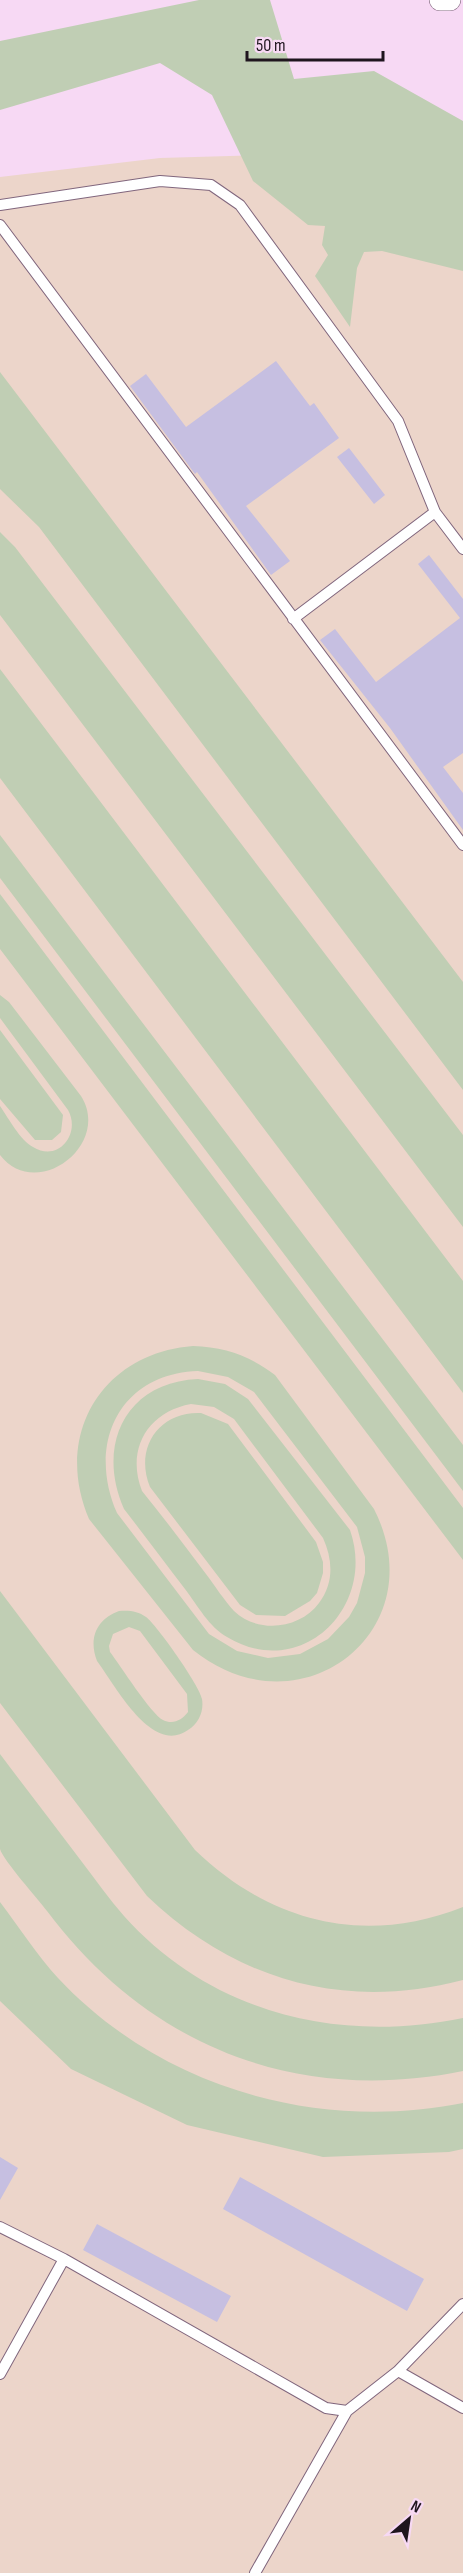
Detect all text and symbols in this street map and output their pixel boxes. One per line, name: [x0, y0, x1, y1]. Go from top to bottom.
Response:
scale bar: [247, 24, 384, 62]
text: 50 m: [256, 35, 286, 56]
north arrow: [379, 2489, 439, 2549]
text: N: [407, 2497, 424, 2518]

